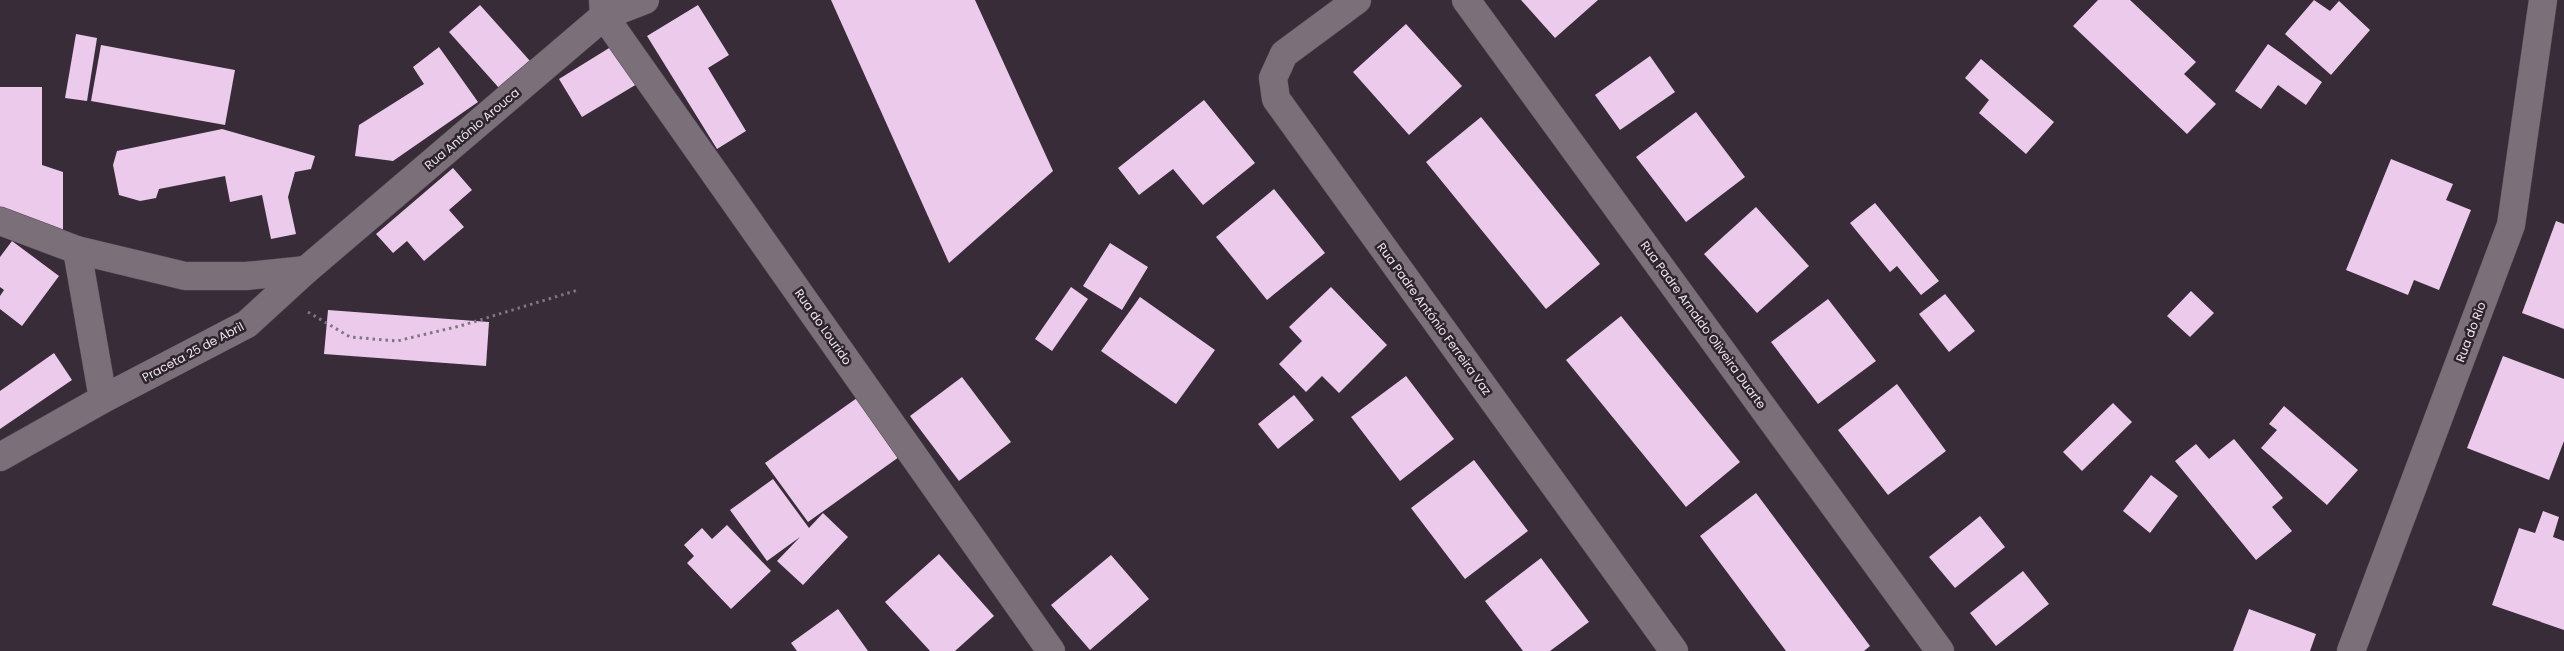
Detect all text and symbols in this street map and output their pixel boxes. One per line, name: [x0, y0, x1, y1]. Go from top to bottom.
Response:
street label: Rua António Arouca: [421, 84, 523, 173]
street label: Rua Padre Arnaldo Oliveira Duarte: [1637, 237, 1770, 412]
street label: Rua Padre António Ferreira Vaz: [1373, 239, 1495, 398]
street label: Rua do Lourido: [791, 285, 856, 368]
street label: Rua do Rio: [2451, 299, 2490, 364]
street label: Praceta 25 de Abril: [139, 318, 247, 386]

